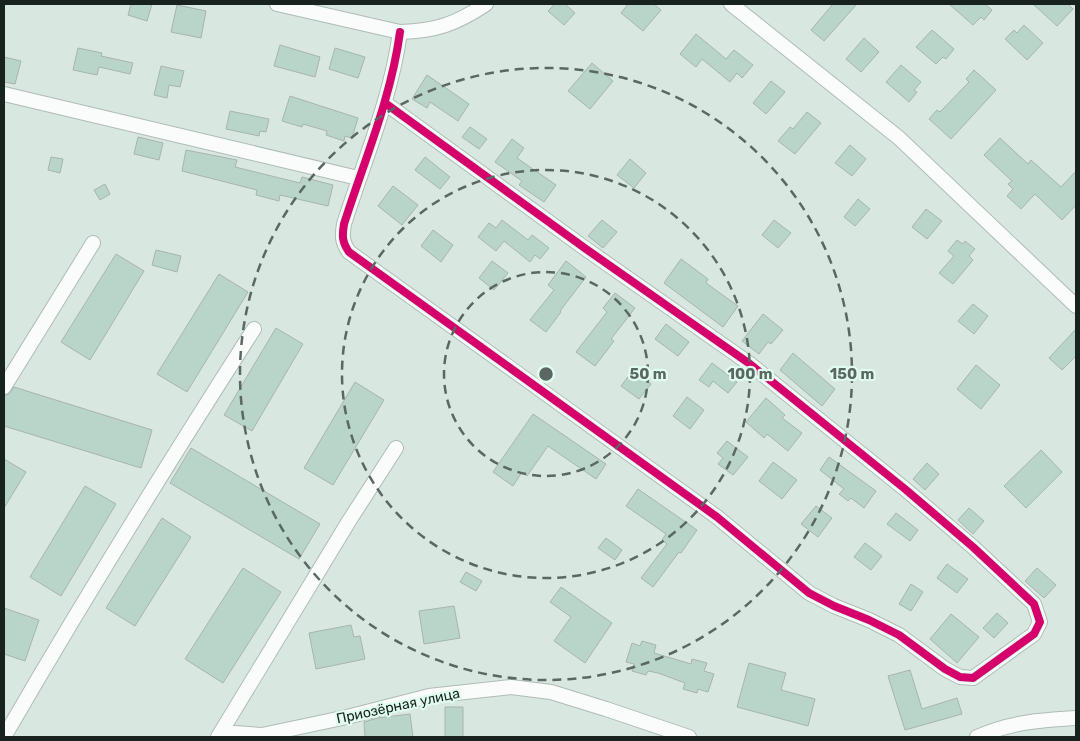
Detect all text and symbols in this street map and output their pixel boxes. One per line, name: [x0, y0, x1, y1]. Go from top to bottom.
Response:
centre of rings: [537, 365, 555, 383]
text: 50 m: [630, 365, 666, 383]
text: 100 m: [728, 365, 772, 383]
text: 150 m: [830, 365, 874, 383]
street label: Приозёрная улица: [335, 685, 461, 727]

